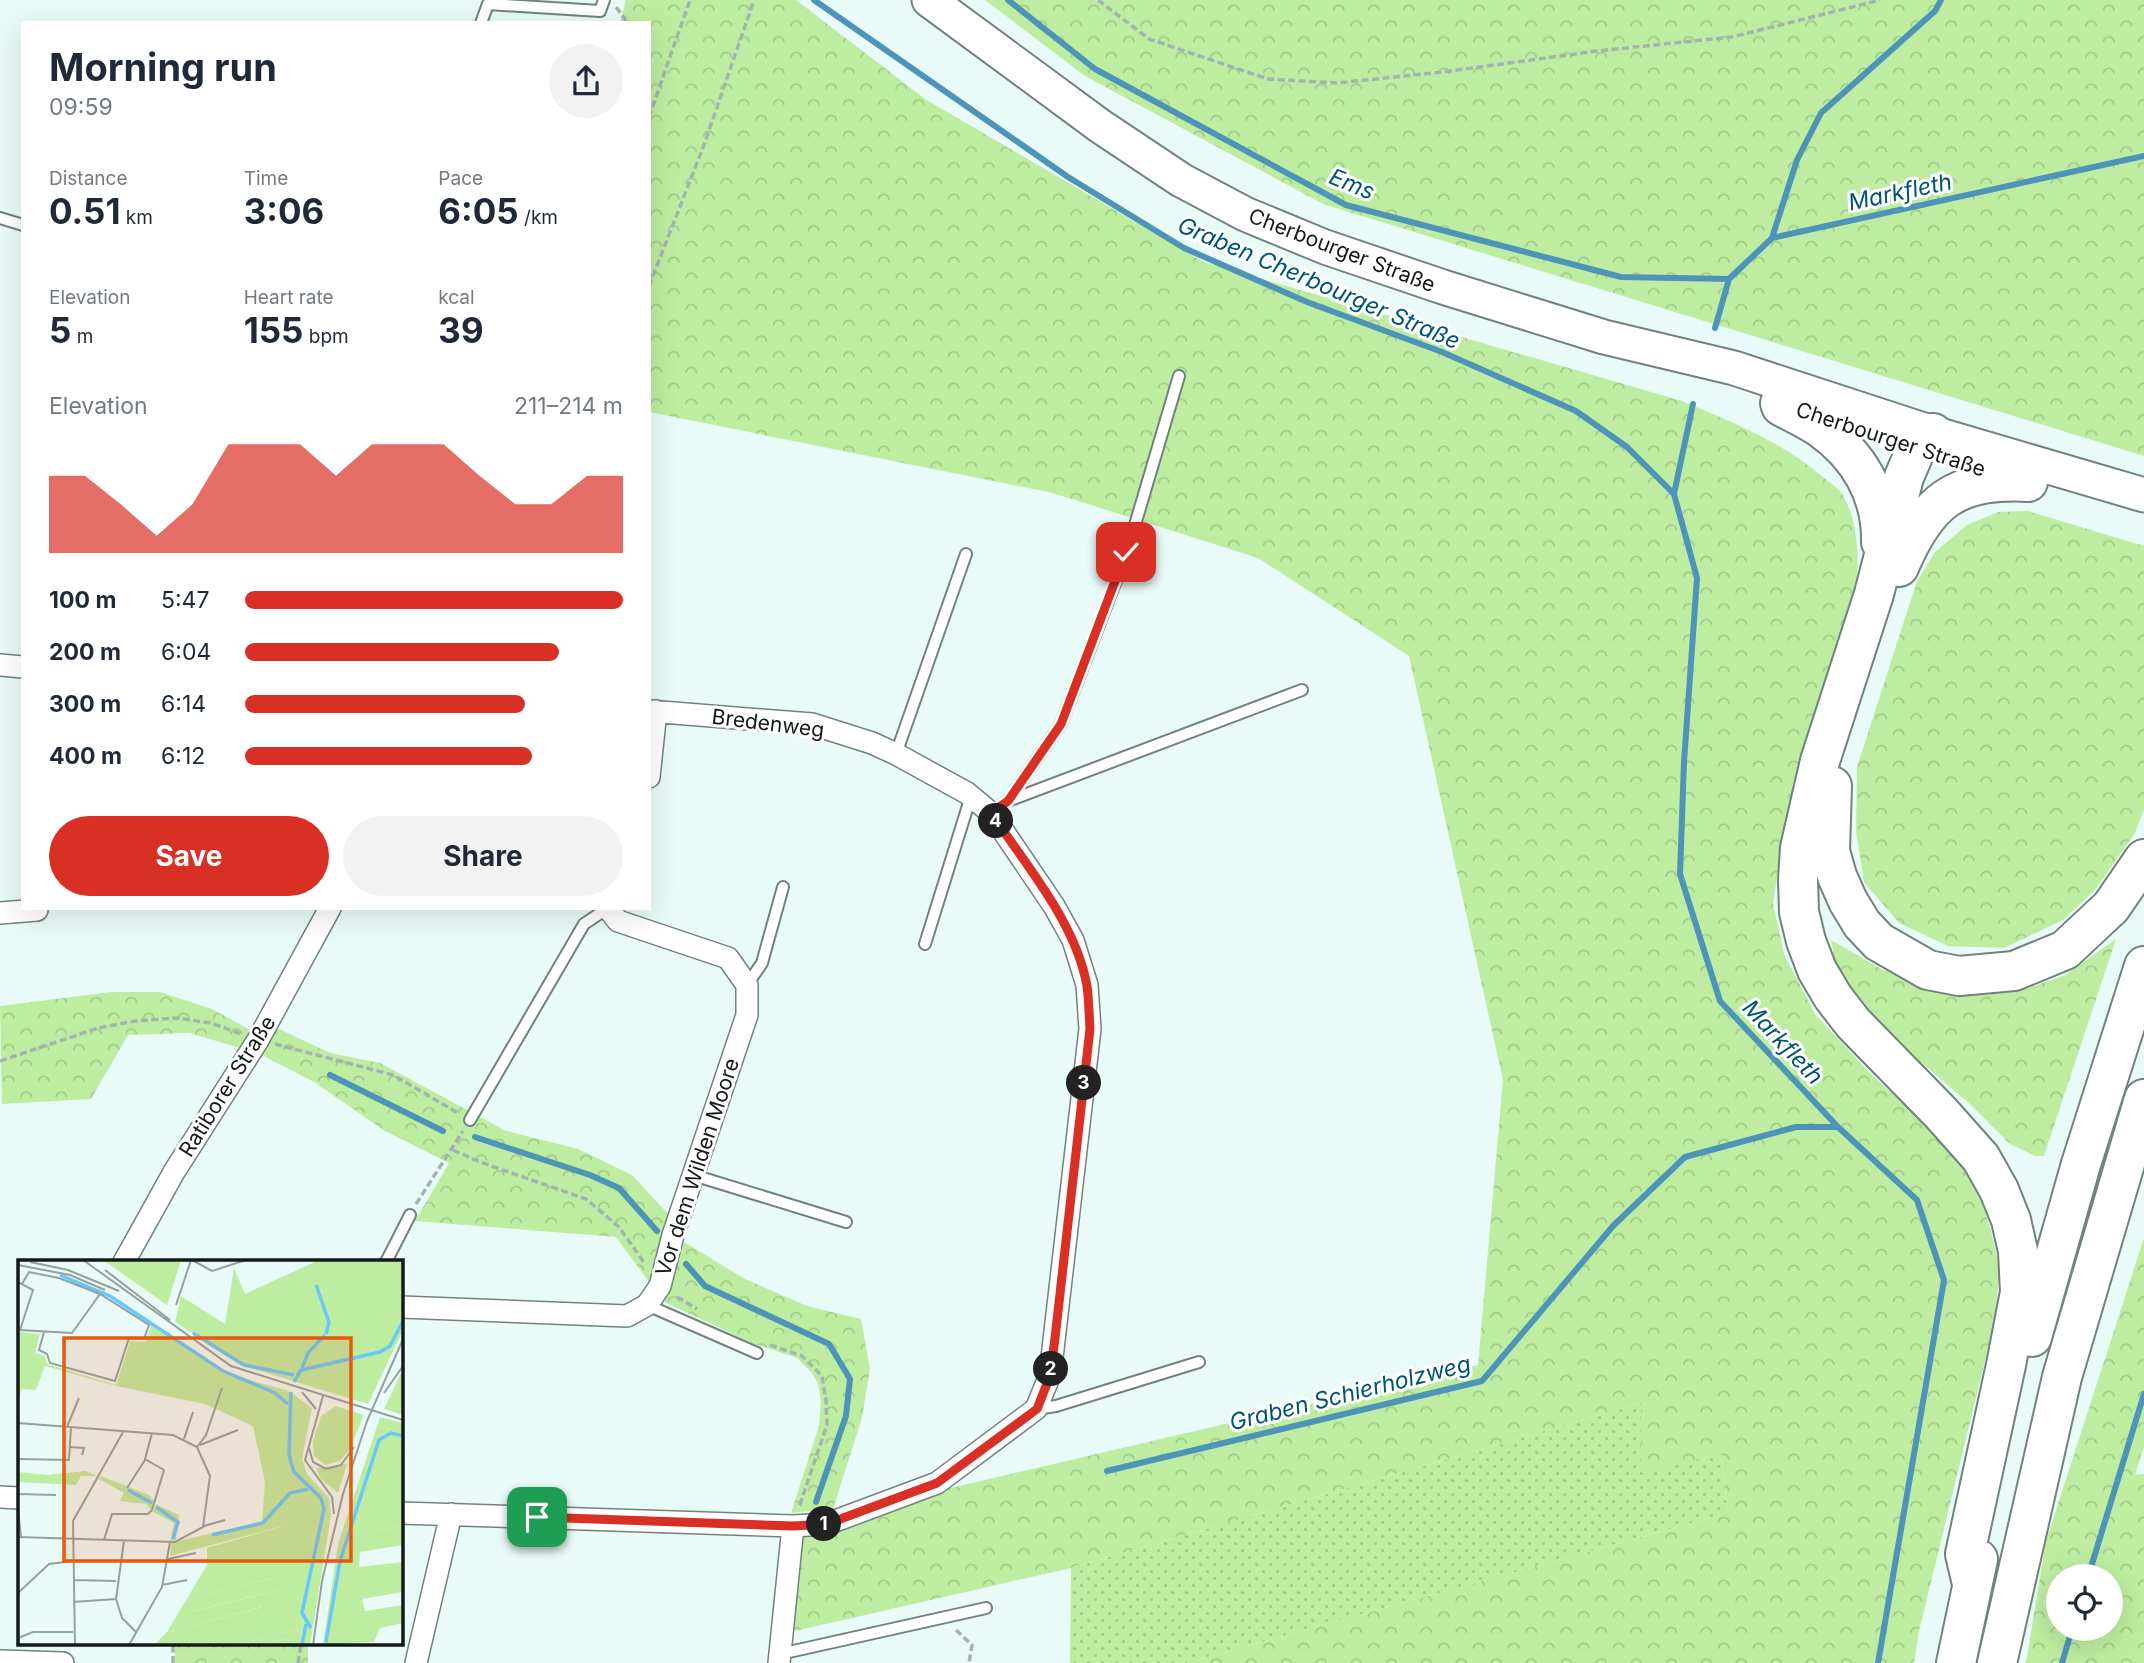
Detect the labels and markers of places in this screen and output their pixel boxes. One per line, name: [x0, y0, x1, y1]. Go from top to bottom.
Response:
pin: [1096, 522, 1156, 582]
pin: 4: [978, 804, 1014, 838]
pin: 3: [1066, 1066, 1102, 1100]
pin: 2: [1034, 1352, 1068, 1386]
pin: [507, 1487, 567, 1547]
pin: 1: [806, 1506, 842, 1542]

